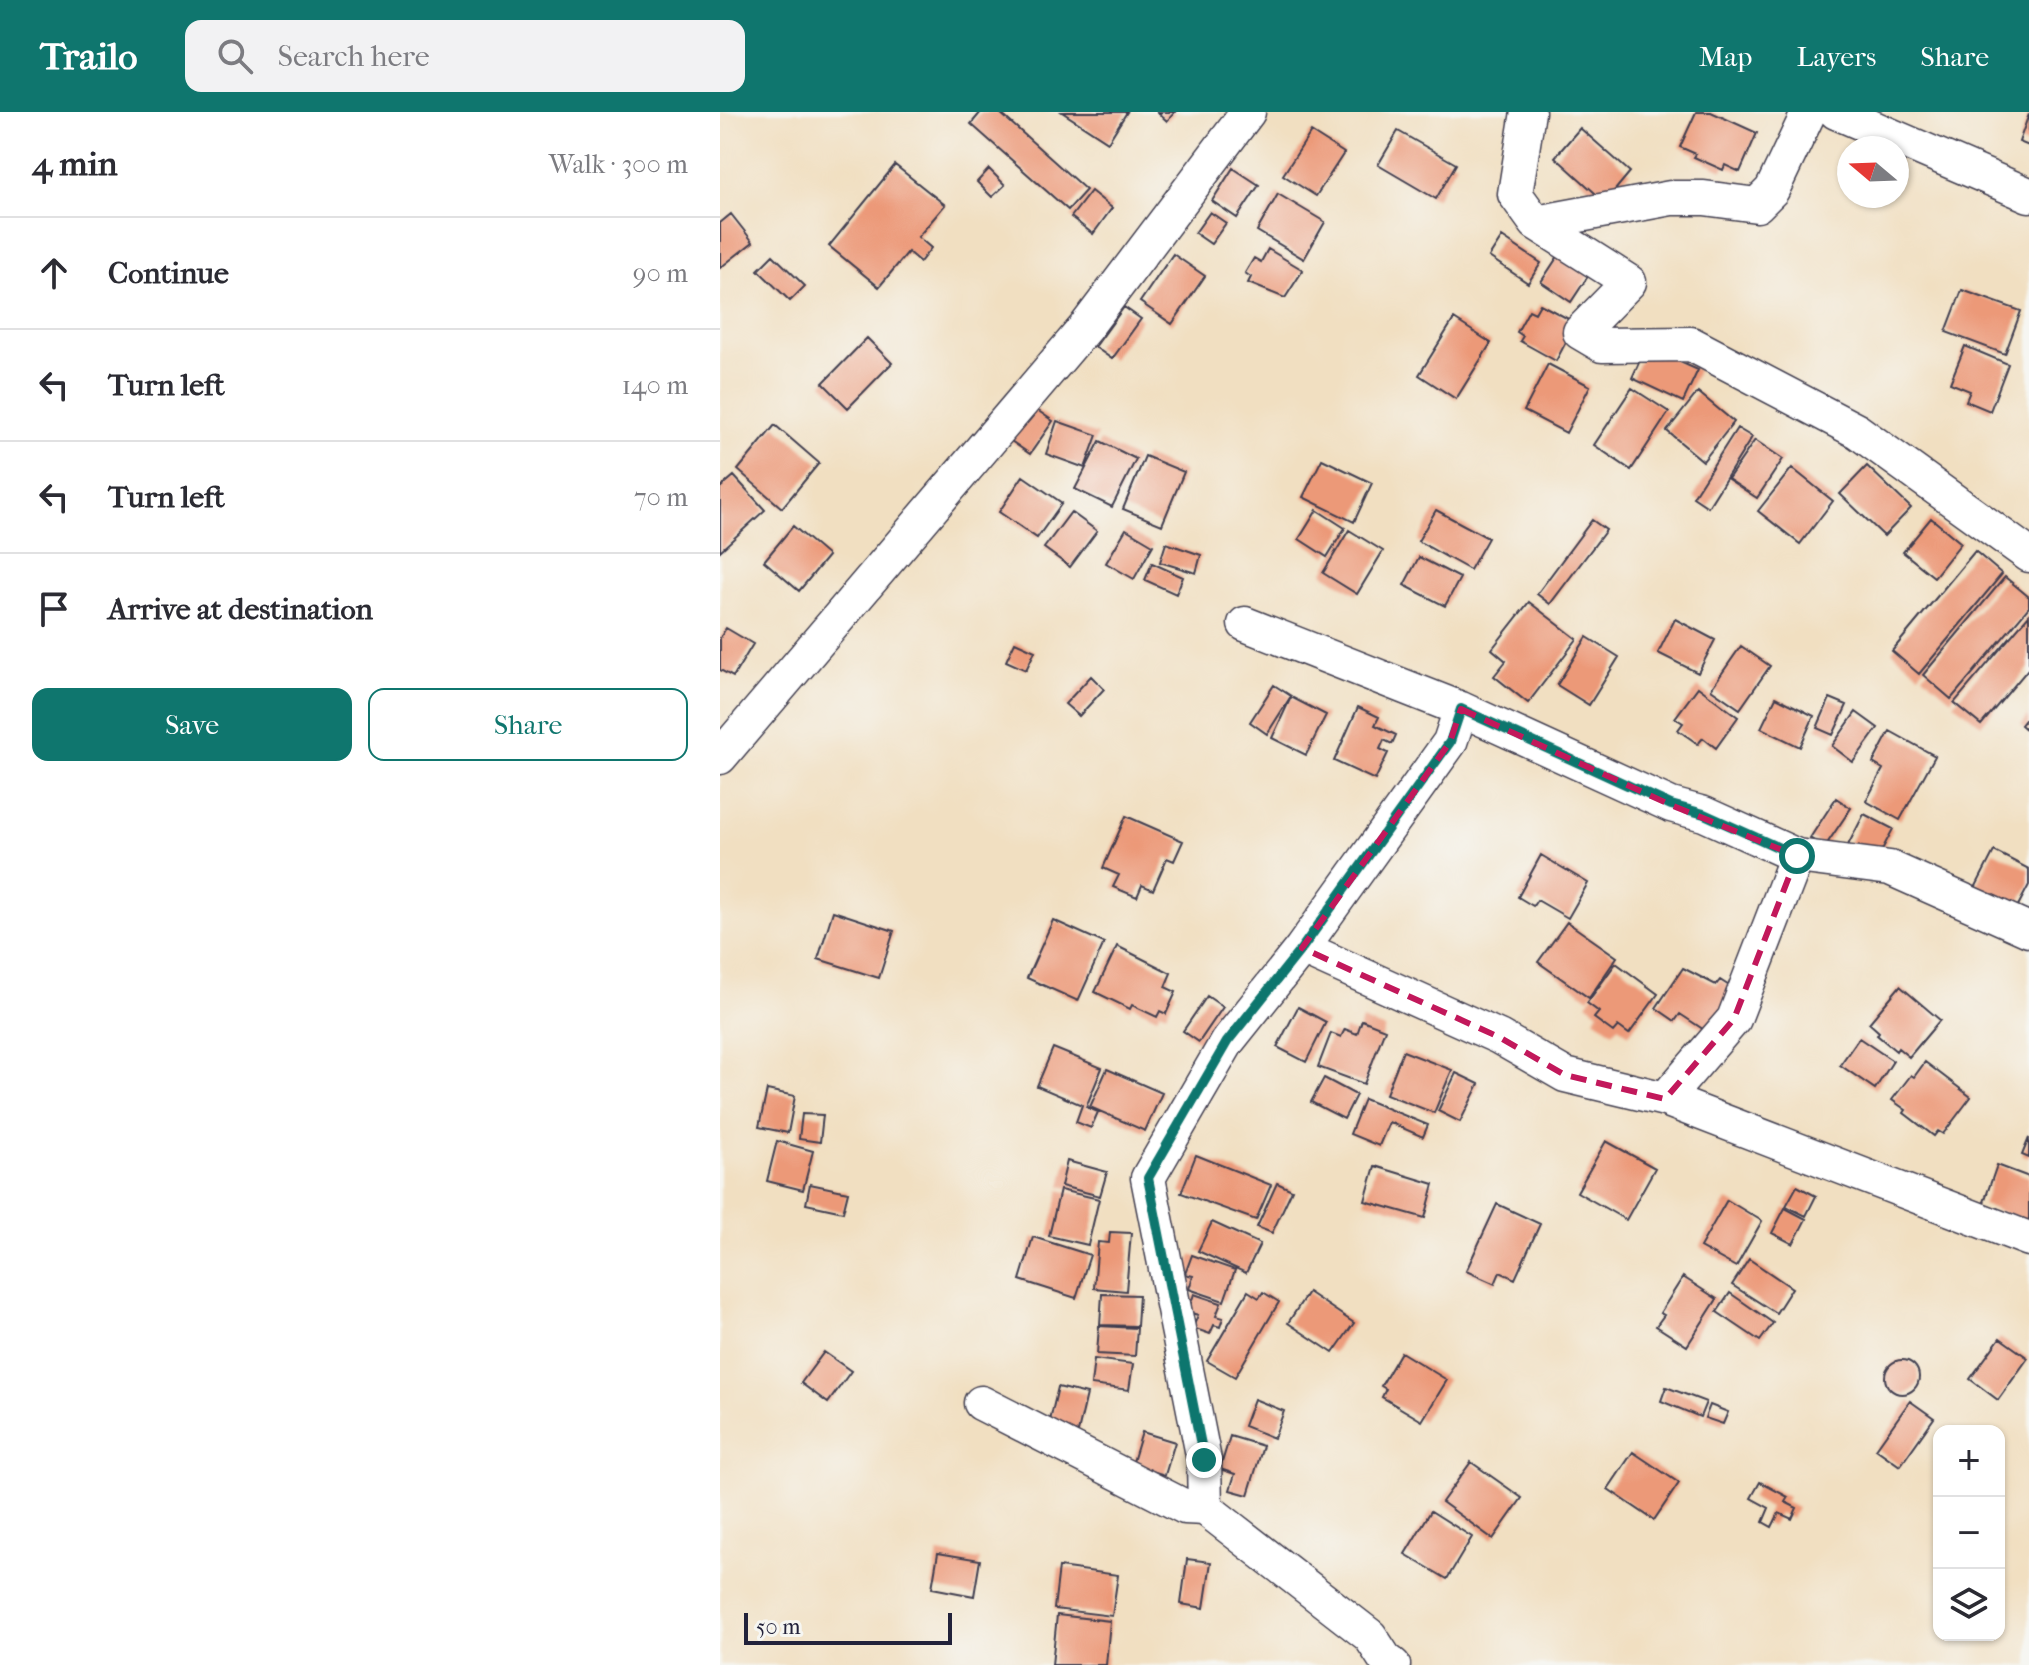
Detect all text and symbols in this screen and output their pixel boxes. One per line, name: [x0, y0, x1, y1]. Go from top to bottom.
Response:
search box: [185, 20, 745, 92]
text: Trailo: [40, 34, 137, 79]
icon: search: [213, 34, 257, 78]
text: Search here: [277, 39, 430, 74]
text: Map: [1699, 40, 1752, 73]
text: Layers: [1796, 40, 1876, 73]
text: Share: [1920, 40, 1989, 73]
north arrow: [1837, 136, 1909, 208]
text: 4 min: [32, 144, 117, 184]
text: Walk · 300 m: [549, 149, 688, 180]
icon: ahead: [32, 251, 76, 295]
text: Continue: [108, 256, 229, 291]
text: 90 m: [633, 258, 688, 289]
icon: left: [32, 363, 76, 407]
text: Turn left: [108, 368, 225, 403]
text: 140 m: [622, 370, 688, 401]
icon: left: [32, 475, 76, 519]
text: Turn left: [108, 480, 225, 515]
text: 70 m: [634, 482, 688, 513]
icon: arrive: [32, 587, 76, 631]
text: Arrive at destination: [108, 592, 373, 627]
button: Save: [32, 688, 352, 761]
button: Share: [368, 688, 688, 761]
route start: [1779, 838, 1815, 874]
map controls: [1933, 1425, 2005, 1641]
button: +: [1933, 1425, 2005, 1497]
route end: [1186, 1442, 1222, 1478]
button: −: [1933, 1497, 2005, 1569]
button: layers: [1933, 1569, 2005, 1641]
scale bar: [744, 1609, 952, 1645]
text: 50 m: [756, 1614, 801, 1640]

